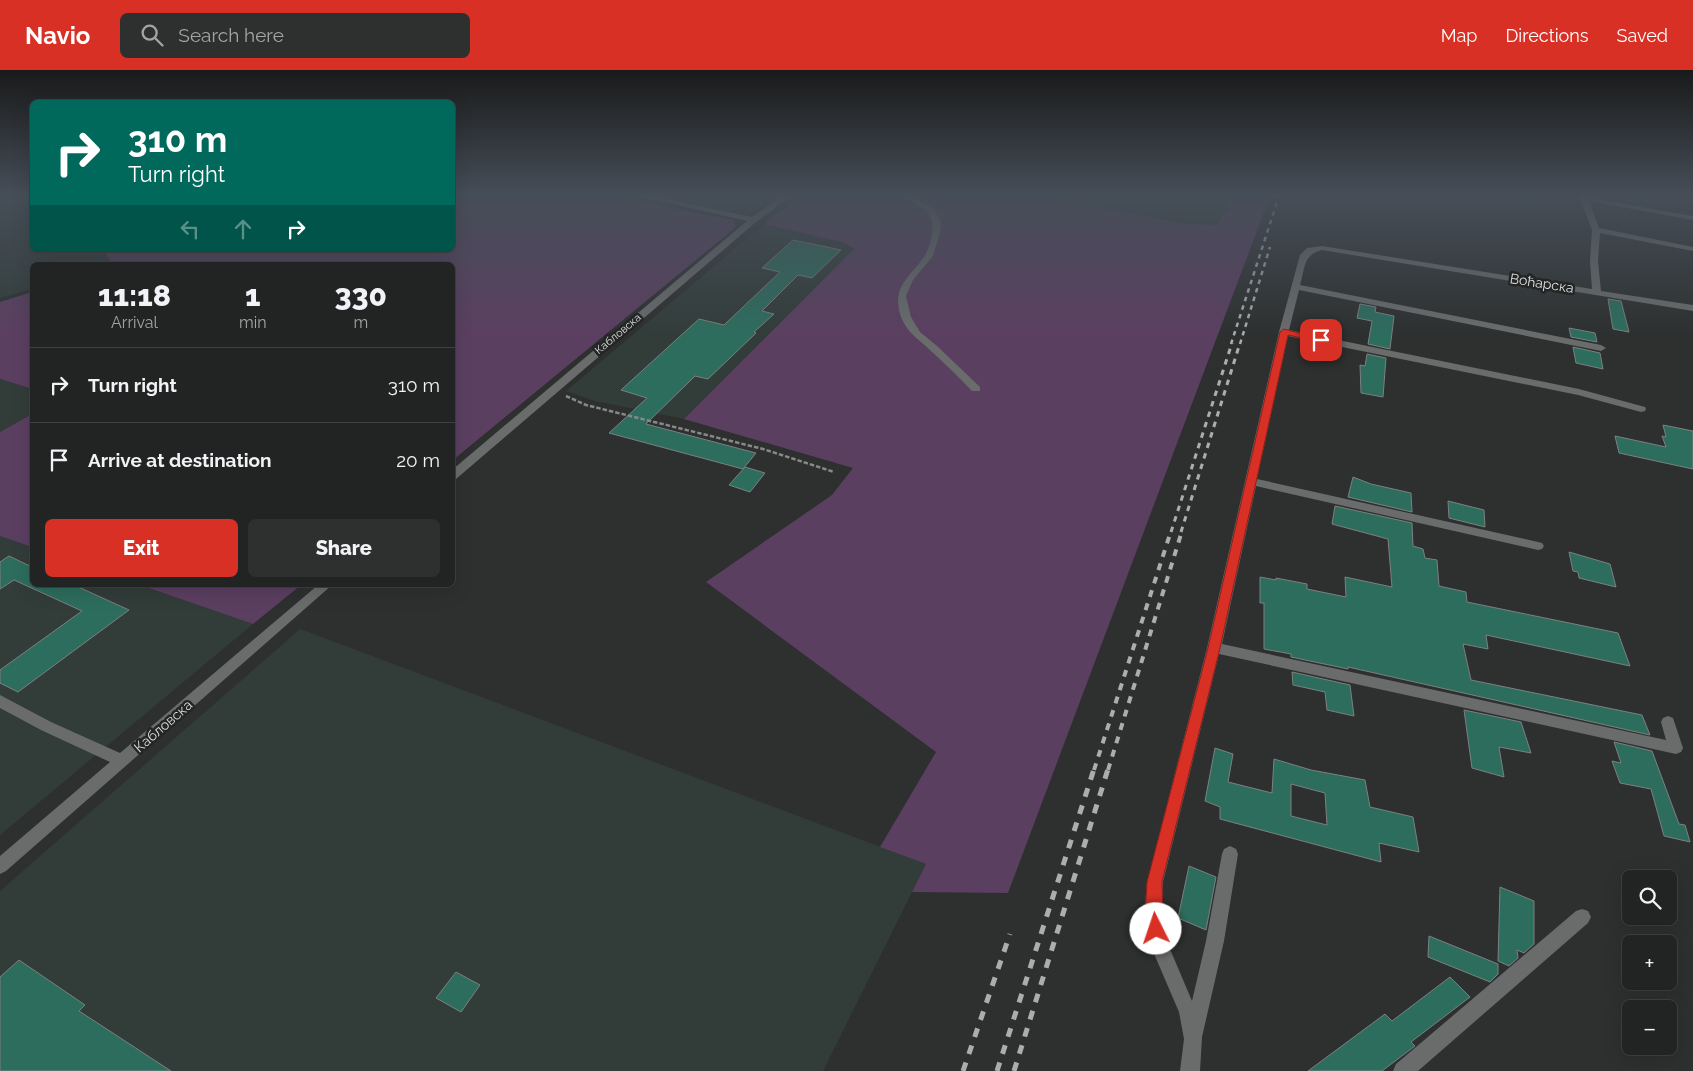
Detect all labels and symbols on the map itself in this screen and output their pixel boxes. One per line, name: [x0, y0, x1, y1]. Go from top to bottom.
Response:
street label: Воћарска: [1509, 270, 1575, 296]
street label: Кабловска: [592, 311, 644, 357]
pin: [1300, 319, 1342, 361]
street label: Кабловска: [131, 697, 195, 755]
position arrow: [1129, 902, 1181, 954]

